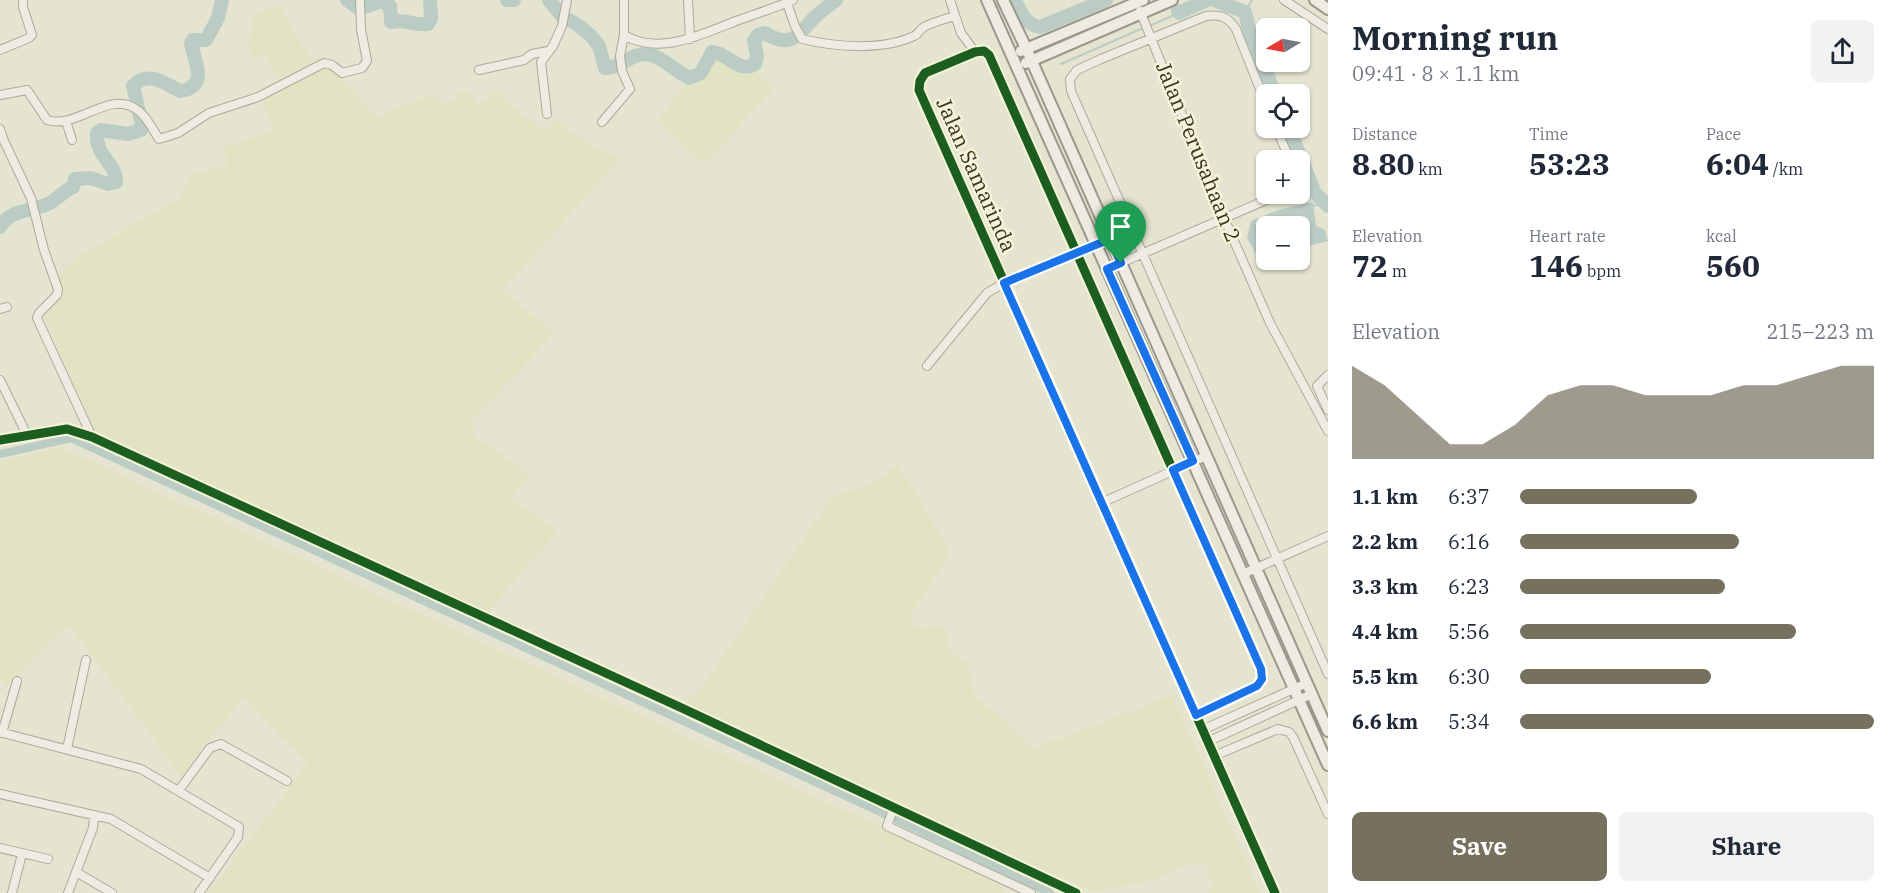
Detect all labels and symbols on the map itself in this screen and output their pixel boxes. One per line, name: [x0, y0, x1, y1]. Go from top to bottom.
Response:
north arrow: [1256, 18, 1310, 72]
street label: Jalan Perusahaan 2: [1150, 57, 1248, 246]
street label: Jalan Samarinda: [930, 93, 1023, 256]
pin: [1095, 201, 1146, 263]

